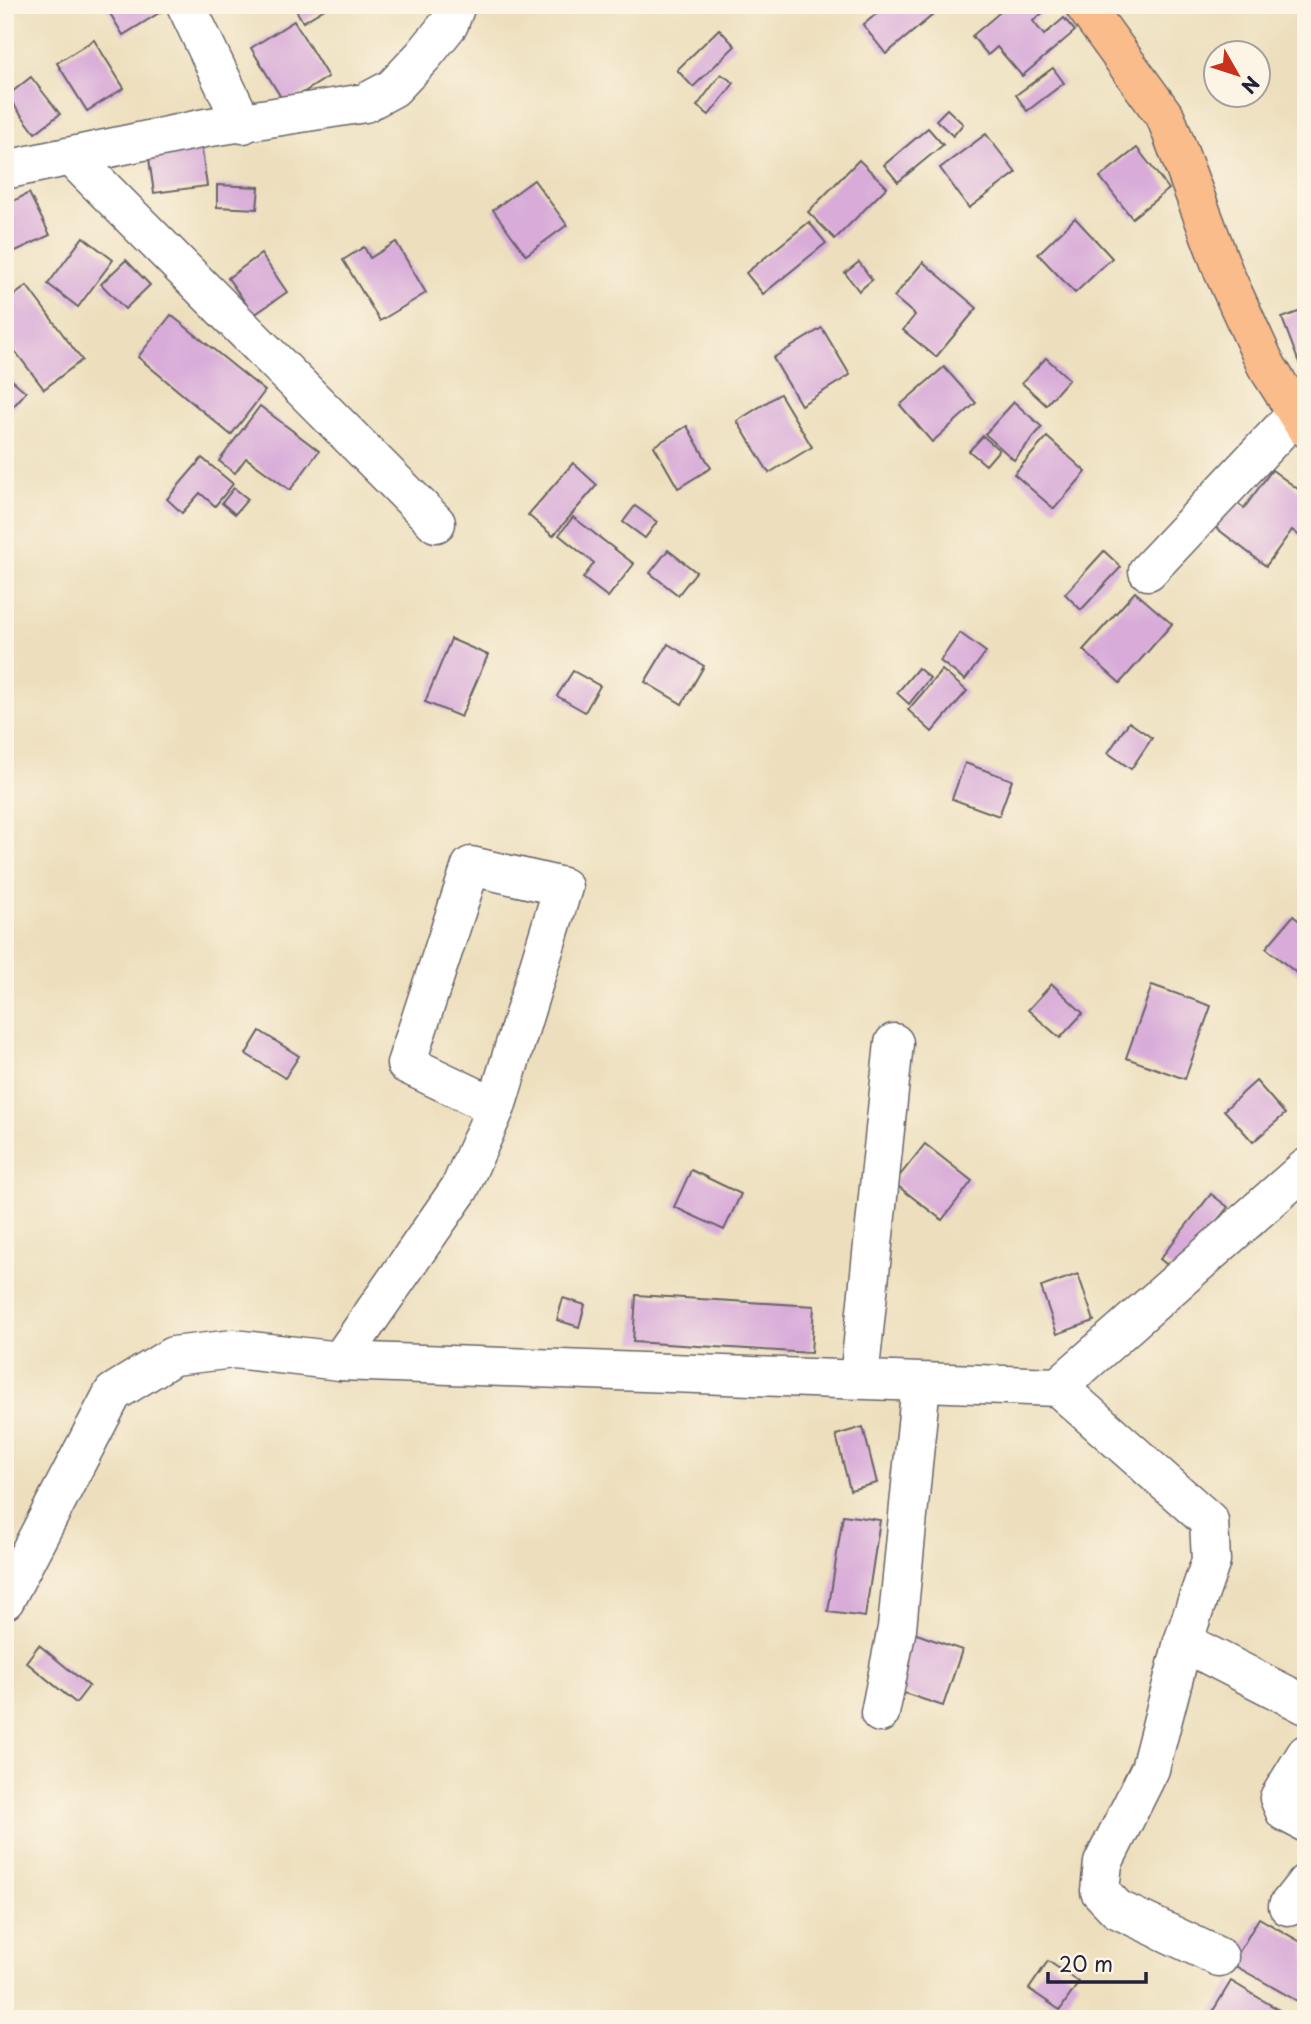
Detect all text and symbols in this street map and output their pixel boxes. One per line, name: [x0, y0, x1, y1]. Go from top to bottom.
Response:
north arrow: [1202, 38, 1272, 108]
text: N: [1235, 71, 1267, 100]
scale bar: [1048, 1940, 1146, 1984]
text: 20 m: [1059, 1947, 1113, 1979]

